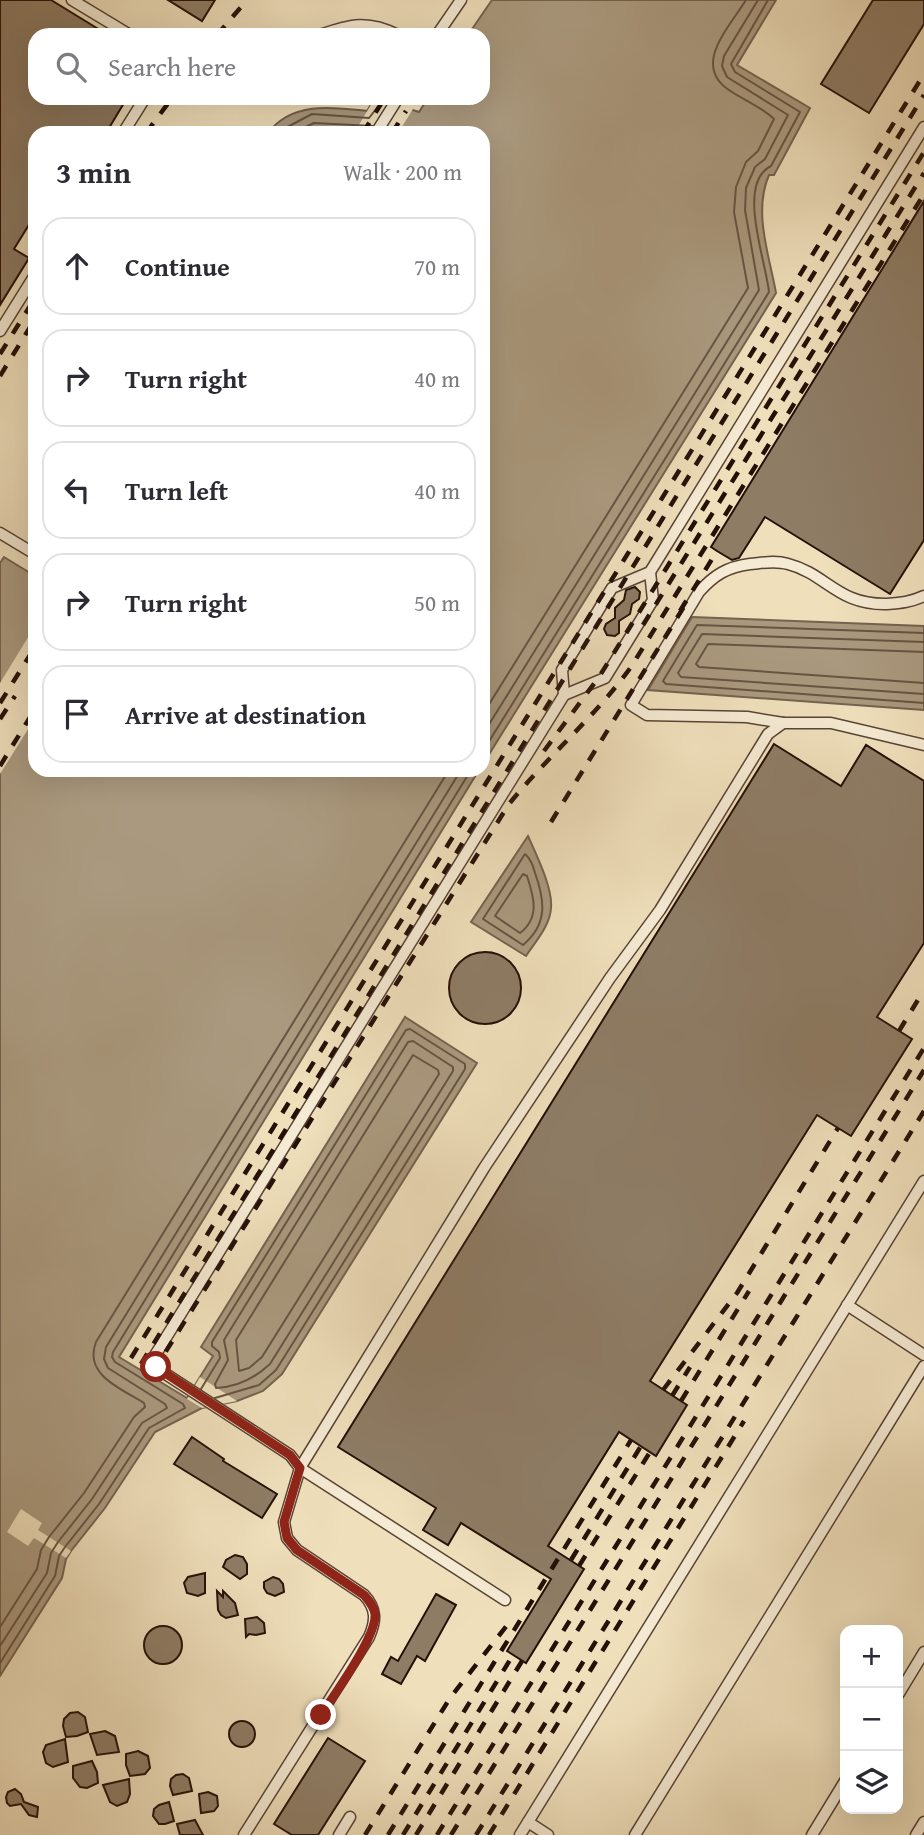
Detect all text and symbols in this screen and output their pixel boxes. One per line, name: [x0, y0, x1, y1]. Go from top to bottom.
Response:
search box: [28, 28, 490, 105]
text: Search here: [108, 47, 236, 86]
icon: search: [52, 48, 90, 86]
text: 3 min: [56, 150, 131, 194]
text: Walk · 200 m: [343, 155, 462, 188]
icon: ahead: [58, 247, 96, 285]
text: Continue: [125, 247, 230, 286]
text: 70 m: [414, 250, 460, 283]
icon: right: [58, 359, 96, 397]
text: Turn right: [125, 359, 247, 398]
text: 40 m: [414, 362, 460, 395]
icon: left: [58, 471, 96, 509]
text: Turn left: [125, 471, 228, 510]
text: 40 m: [414, 474, 460, 507]
icon: right: [58, 583, 96, 621]
text: Turn right: [125, 583, 247, 622]
text: 50 m: [414, 586, 460, 619]
icon: arrive: [58, 695, 96, 733]
text: Arrive at destination: [125, 695, 366, 734]
route start: [140, 1351, 171, 1382]
map controls: [840, 1625, 903, 1814]
button: +: [840, 1625, 903, 1688]
button: −: [840, 1688, 903, 1751]
route end: [305, 1699, 336, 1730]
button: layers: [840, 1751, 903, 1814]

